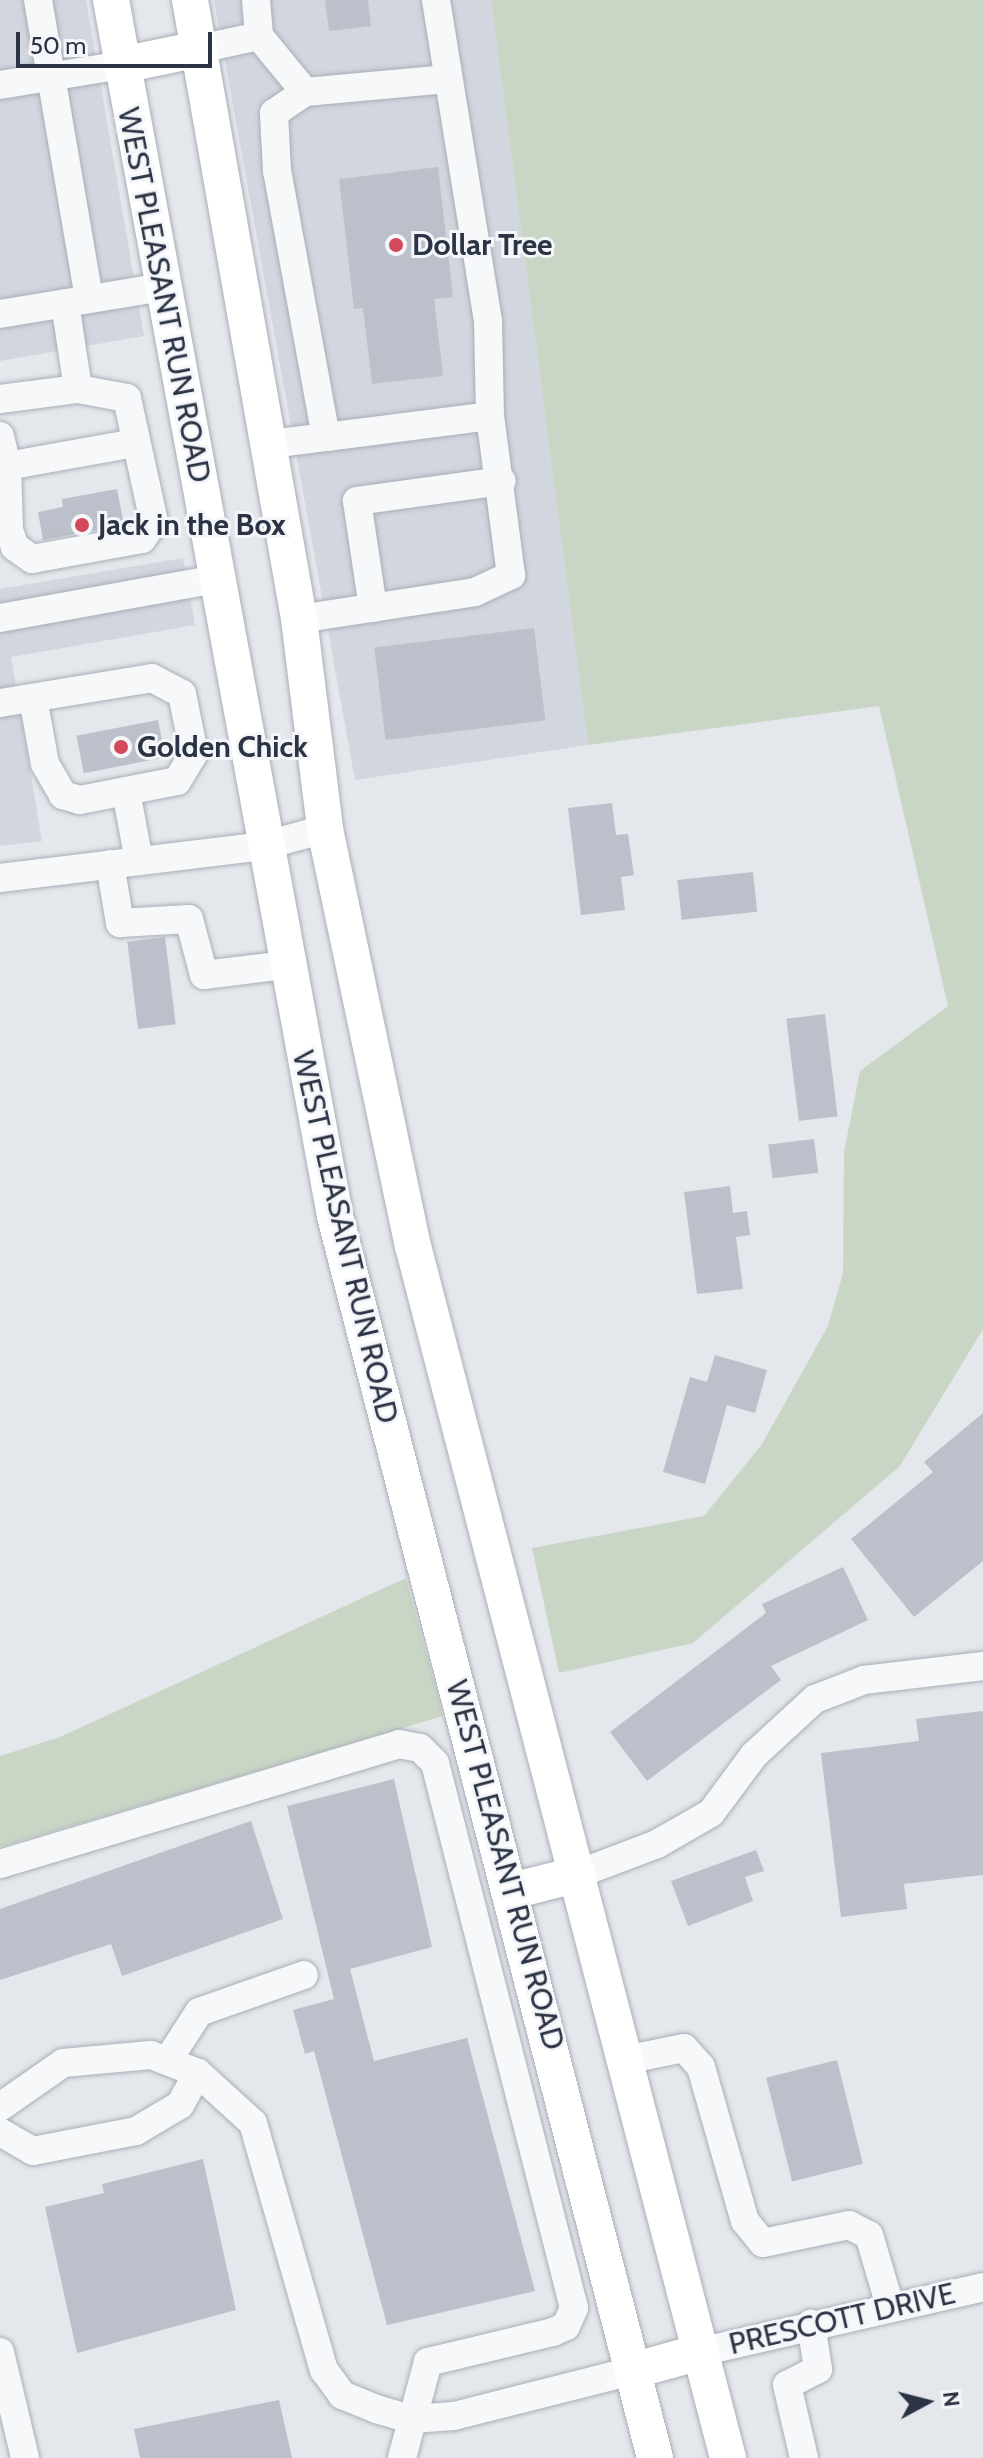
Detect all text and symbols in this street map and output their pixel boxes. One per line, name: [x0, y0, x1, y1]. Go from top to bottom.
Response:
scale bar: [20, 16, 216, 66]
text: 50 m: [30, 31, 86, 60]
street label: WEST PLEASANT RUN ROAD: [110, 104, 218, 486]
place label: Dollar Tree: [412, 227, 553, 263]
marker: Dollar Tree: [387, 236, 405, 254]
place label: Jack in the Box: [98, 507, 286, 543]
marker: Jack in the Box: [73, 516, 91, 534]
place label: Golden Chick: [137, 729, 308, 765]
marker: Golden Chick: [112, 738, 130, 756]
street label: WEST PLEASANT RUN ROAD: [285, 1047, 405, 1427]
street label: WEST PLEASANT RUN ROAD: [438, 1676, 572, 2054]
street label: PRESCOTT DRIVE: [725, 2275, 959, 2363]
north arrow: [887, 2362, 967, 2442]
text: N: [937, 2390, 966, 2408]

